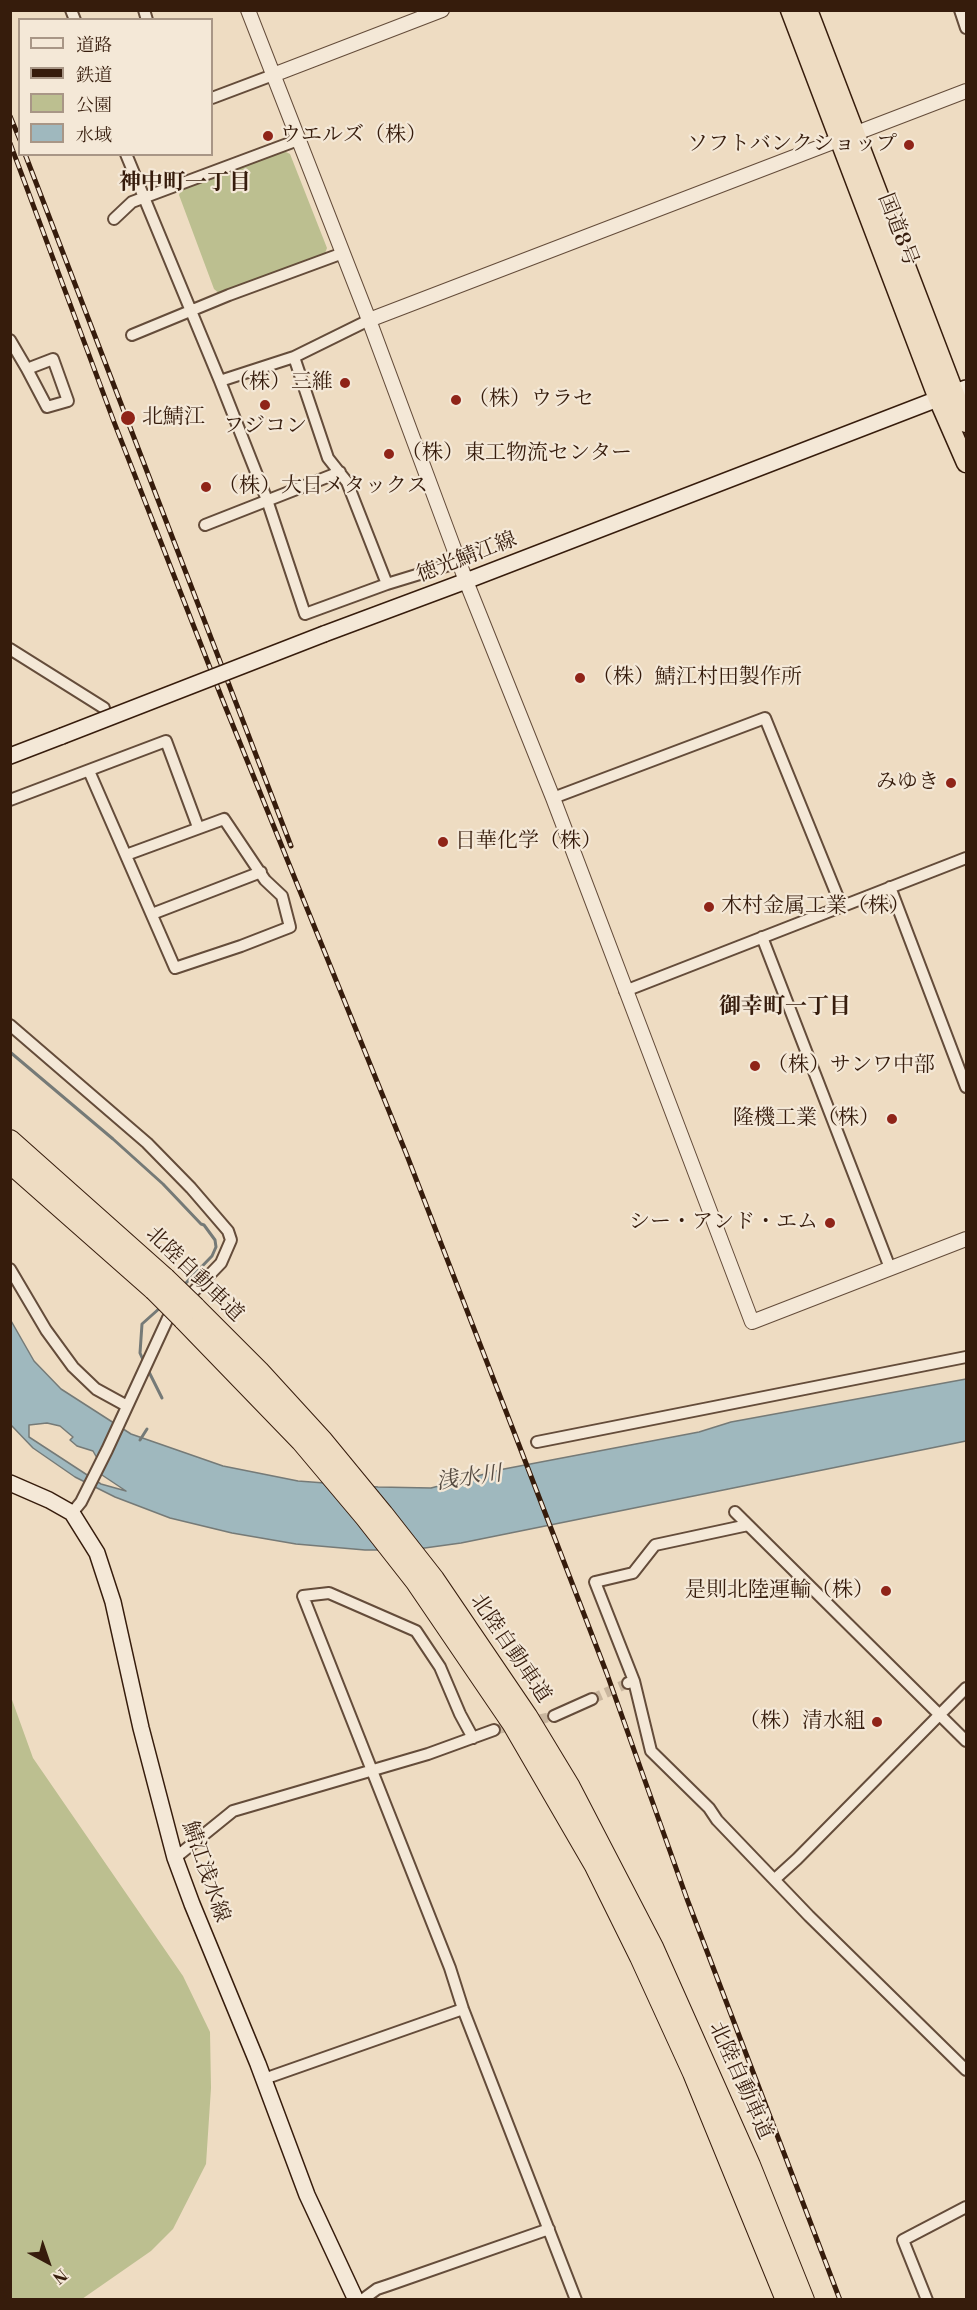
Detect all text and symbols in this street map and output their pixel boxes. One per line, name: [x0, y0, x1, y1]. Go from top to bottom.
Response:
legend: [18, 18, 213, 156]
text: 道路: [76, 34, 112, 57]
text: 鉄道: [76, 64, 112, 87]
text: 公園: [76, 94, 112, 117]
place label: ウエルズ（株）: [280, 123, 427, 149]
text: 水域: [76, 124, 112, 147]
marker: ウエルズ（株）: [261, 129, 275, 143]
place label: ソフトバンクショップ: [687, 132, 897, 158]
marker: ソフトバンクショップ: [902, 138, 916, 152]
district label: 神中町一丁目: [119, 171, 251, 197]
street label: 国道8号: [872, 190, 922, 270]
place label: （株）三維: [228, 370, 333, 396]
marker: （株）三維: [338, 376, 352, 390]
place label: （株）ウラセ: [468, 387, 594, 413]
marker: （株）ウラセ: [449, 393, 463, 407]
marker: フジコン: [258, 398, 272, 412]
place label: 北鯖江: [142, 405, 205, 431]
marker: 北鯖江: [119, 409, 137, 427]
place label: フジコン: [223, 414, 307, 440]
place label: （株）東工物流センター: [401, 441, 632, 467]
marker: （株）東工物流センター: [382, 447, 396, 461]
place label: （株）大日メタックス: [218, 474, 428, 500]
marker: （株）大日メタックス: [199, 480, 213, 494]
street label: 徳光鯖江線: [413, 527, 521, 589]
place label: （株）鯖江村田製作所: [592, 665, 802, 691]
marker: （株）鯖江村田製作所: [573, 671, 587, 685]
place label: みゆき: [876, 770, 939, 796]
marker: みゆき: [944, 776, 958, 790]
place label: 日華化学（株）: [455, 829, 602, 855]
marker: 日華化学（株）: [436, 835, 450, 849]
place label: 木村金属工業（株）: [721, 894, 910, 920]
marker: 木村金属工業（株）: [702, 900, 716, 914]
district label: 御幸町一丁目: [719, 995, 851, 1021]
place label: （株）サンワ中部: [767, 1053, 935, 1079]
marker: （株）サンワ中部: [748, 1059, 762, 1073]
place label: 隆機工業（株）: [733, 1106, 880, 1132]
marker: 隆機工業（株）: [885, 1112, 899, 1126]
place label: シー・アンド・エム: [629, 1210, 818, 1236]
marker: シー・アンド・エム: [823, 1216, 837, 1230]
street label: 北陸自動車道: [140, 1222, 248, 1328]
water label: 浅水川: [434, 1461, 504, 1497]
place label: 是則北陸運輸（株）: [685, 1578, 874, 1604]
marker: 是則北陸運輸（株）: [879, 1584, 893, 1598]
street label: 北陸自動車道: [464, 1590, 556, 1708]
place label: （株）清水組: [739, 1709, 865, 1735]
marker: （株）清水組: [870, 1715, 884, 1729]
street label: 鯖江浅水線: [176, 1818, 234, 1926]
street label: 北陸自動車道: [703, 2018, 777, 2144]
north arrow: [18, 2232, 78, 2292]
text: N: [48, 2264, 71, 2288]

